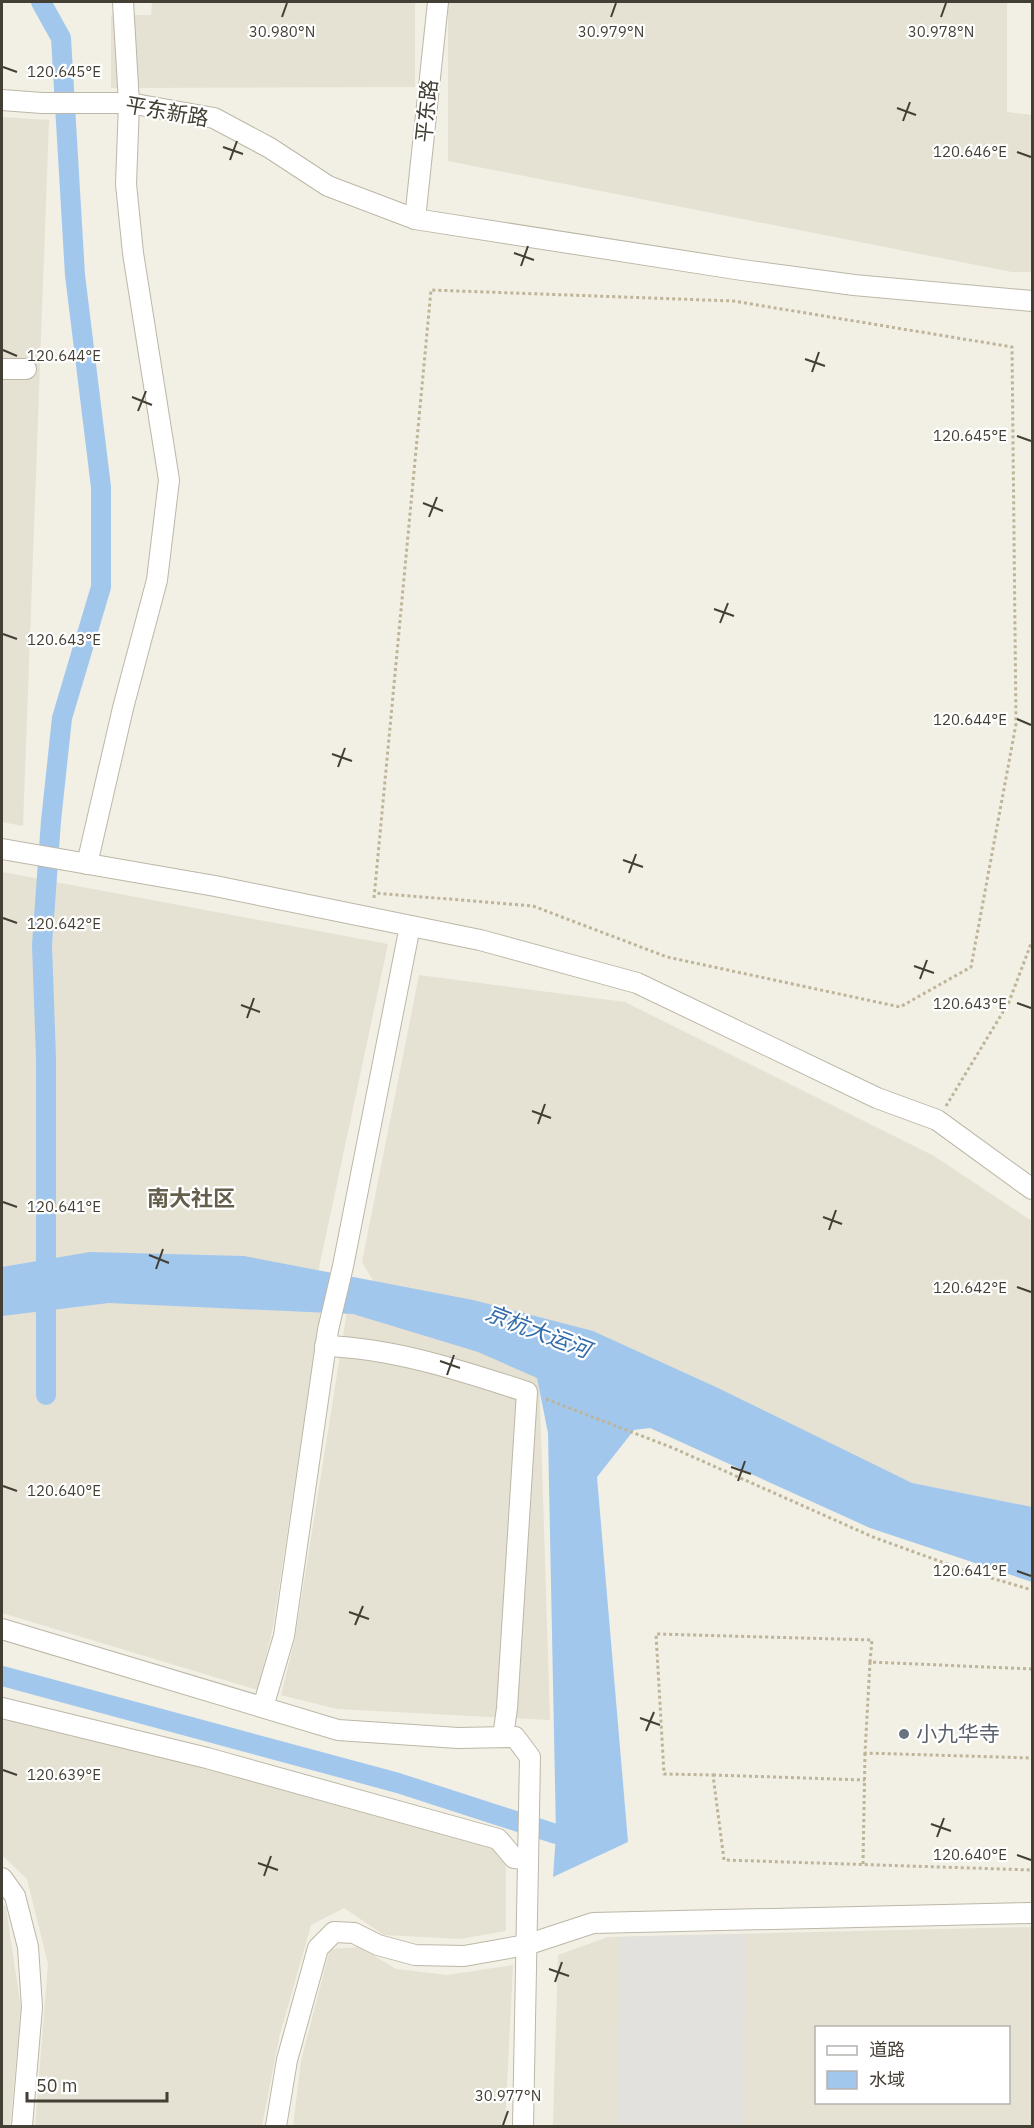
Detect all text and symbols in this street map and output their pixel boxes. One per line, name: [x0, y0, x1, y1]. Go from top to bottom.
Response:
text: 30.980°N: [249, 22, 315, 41]
text: 30.979°N: [578, 22, 644, 41]
text: 30.978°N: [908, 22, 974, 41]
text: 120.645°E: [27, 62, 101, 81]
street label: 平东路: [409, 78, 443, 144]
street label: 平东新路: [123, 90, 211, 132]
text: 120.646°E: [933, 142, 1007, 161]
text: 120.644°E: [27, 346, 101, 365]
text: 120.645°E: [933, 426, 1007, 445]
text: 120.643°E: [27, 630, 101, 649]
text: 120.644°E: [933, 710, 1007, 729]
text: 120.642°E: [27, 914, 101, 933]
text: 120.643°E: [933, 994, 1007, 1013]
district label: 南大社区: [147, 1183, 235, 1212]
text: 120.641°E: [27, 1197, 101, 1216]
text: 120.642°E: [933, 1278, 1007, 1297]
water label: 京杭大运河: [482, 1297, 598, 1365]
text: 120.640°E: [27, 1481, 101, 1500]
text: 120.641°E: [933, 1561, 1007, 1580]
place label: 小九华寺: [916, 1719, 1000, 1747]
marker: 小九华寺: [897, 1727, 911, 1741]
text: 120.639°E: [27, 1765, 101, 1784]
text: 120.640°E: [933, 1845, 1007, 1864]
legend: [815, 2026, 1010, 2104]
text: 道路: [869, 2038, 905, 2061]
scale bar: [27, 2065, 166, 2103]
text: 水域: [869, 2068, 905, 2091]
text: 50 m: [36, 2074, 78, 2097]
text: 30.977°N: [475, 2086, 541, 2105]

